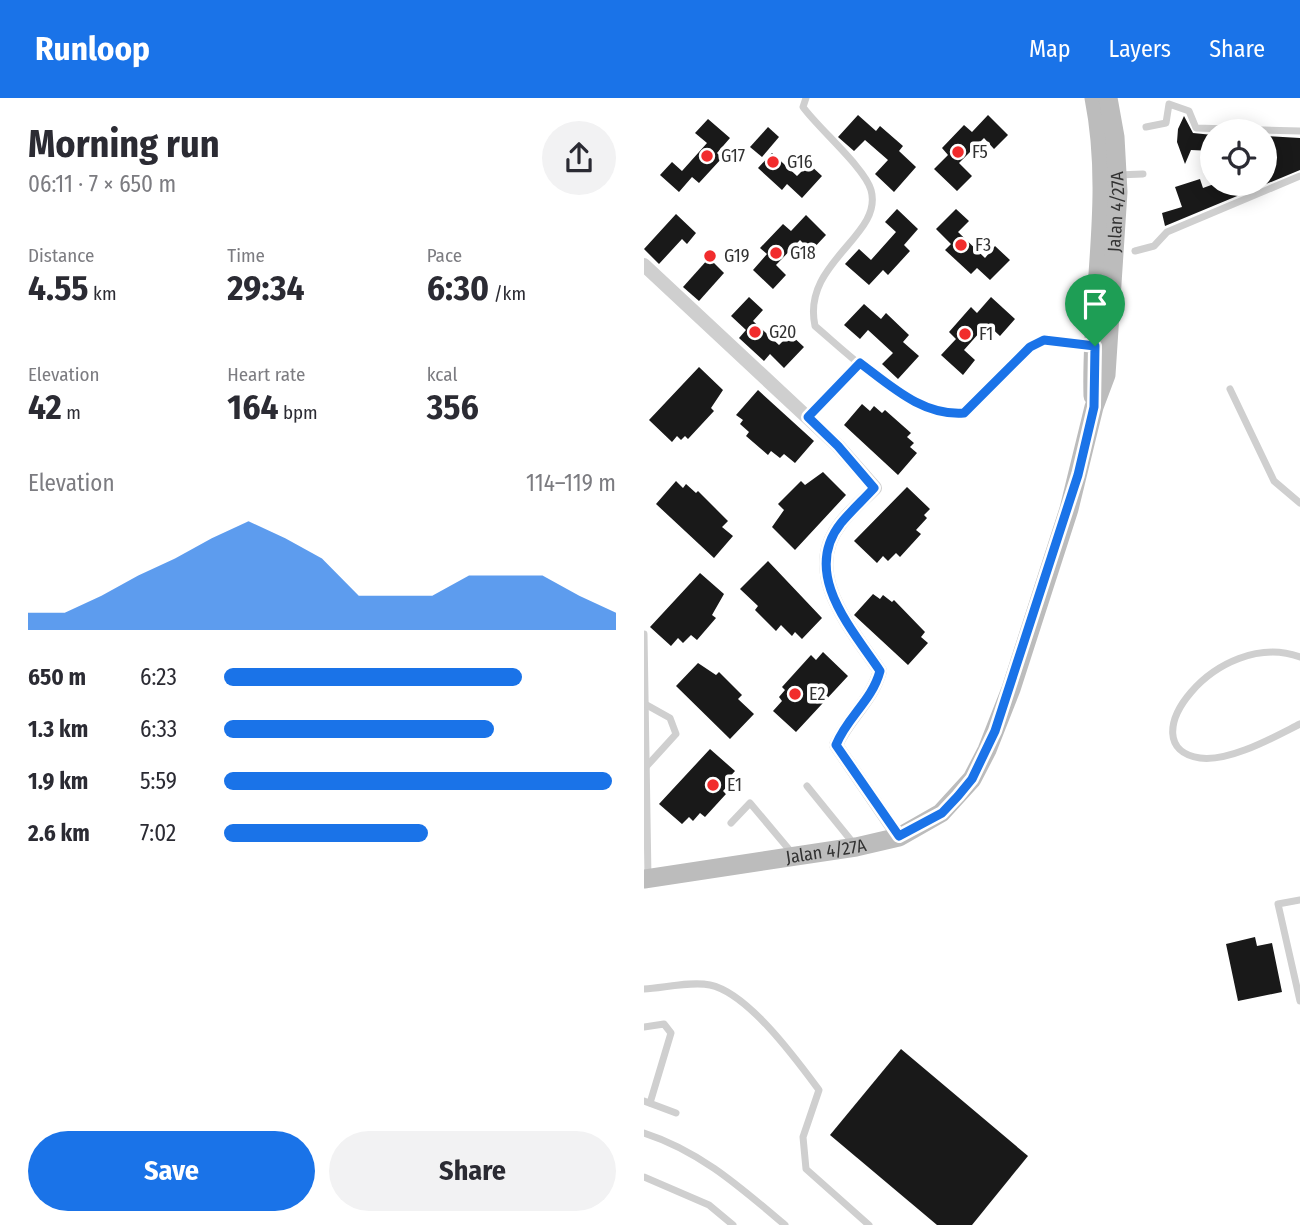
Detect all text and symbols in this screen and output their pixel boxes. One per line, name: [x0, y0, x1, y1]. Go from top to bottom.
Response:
text: Runloop: [35, 29, 150, 69]
text: Map: [1029, 35, 1071, 63]
text: Layers: [1109, 35, 1171, 63]
text: Share: [1209, 35, 1265, 63]
map controls: [1200, 119, 1277, 196]
button: locate: [1200, 119, 1277, 196]
text: Morning run: [28, 121, 220, 167]
button: share: [542, 121, 616, 195]
place label: F5: [972, 141, 988, 163]
marker: F5: [950, 144, 966, 160]
place label: G17: [721, 145, 745, 167]
marker: G17: [699, 148, 715, 164]
place label: G16: [787, 151, 813, 173]
marker: G16: [765, 154, 781, 170]
text: 06:11 · 7 × 650 m: [28, 170, 176, 198]
street label: Jalan 4/27A: [1103, 170, 1129, 253]
place label: F3: [975, 234, 991, 256]
marker: F3: [953, 237, 969, 253]
place label: G18: [790, 242, 816, 264]
text: Distance: [28, 244, 95, 267]
text: Time: [227, 244, 265, 267]
text: Pace: [427, 244, 462, 267]
place label: G19: [724, 245, 750, 267]
marker: G18: [768, 245, 784, 261]
marker: G19: [702, 248, 718, 264]
text: 4.55: [28, 267, 89, 309]
text: 29:34: [227, 267, 305, 309]
text: 6:30: [427, 267, 489, 309]
pin: [1065, 274, 1125, 346]
text: km: [89, 282, 117, 305]
text: /km: [489, 282, 526, 305]
icon: arrive: [1076, 285, 1114, 323]
place label: G20: [769, 321, 796, 343]
place label: F1: [979, 323, 993, 345]
marker: G20: [747, 324, 763, 340]
marker: F1: [957, 326, 973, 342]
text: Elevation: [28, 363, 100, 386]
text: Heart rate: [227, 363, 305, 386]
text: kcal: [427, 363, 457, 386]
text: 42: [28, 386, 62, 428]
text: 164: [227, 386, 278, 428]
text: 356: [427, 386, 479, 428]
text: m: [62, 401, 81, 424]
text: bpm: [278, 401, 318, 424]
text: Elevation: [28, 469, 115, 497]
text: 114–119 m: [526, 469, 616, 497]
text: 650 m: [28, 663, 86, 691]
text: 6:23: [140, 663, 177, 691]
place label: E2: [809, 683, 825, 705]
marker: E2: [787, 686, 803, 702]
text: 1.3 km: [28, 715, 88, 743]
text: 6:33: [140, 715, 177, 743]
text: 1.9 km: [28, 767, 88, 795]
text: 5:59: [140, 767, 177, 795]
place label: E1: [727, 774, 742, 796]
marker: E1: [705, 777, 721, 793]
text: 2.6 km: [28, 819, 90, 847]
text: 7:02: [140, 819, 176, 847]
street label: Jalan 4/27A: [784, 834, 869, 868]
button: Save: [28, 1131, 315, 1211]
button: Share: [329, 1131, 616, 1211]

